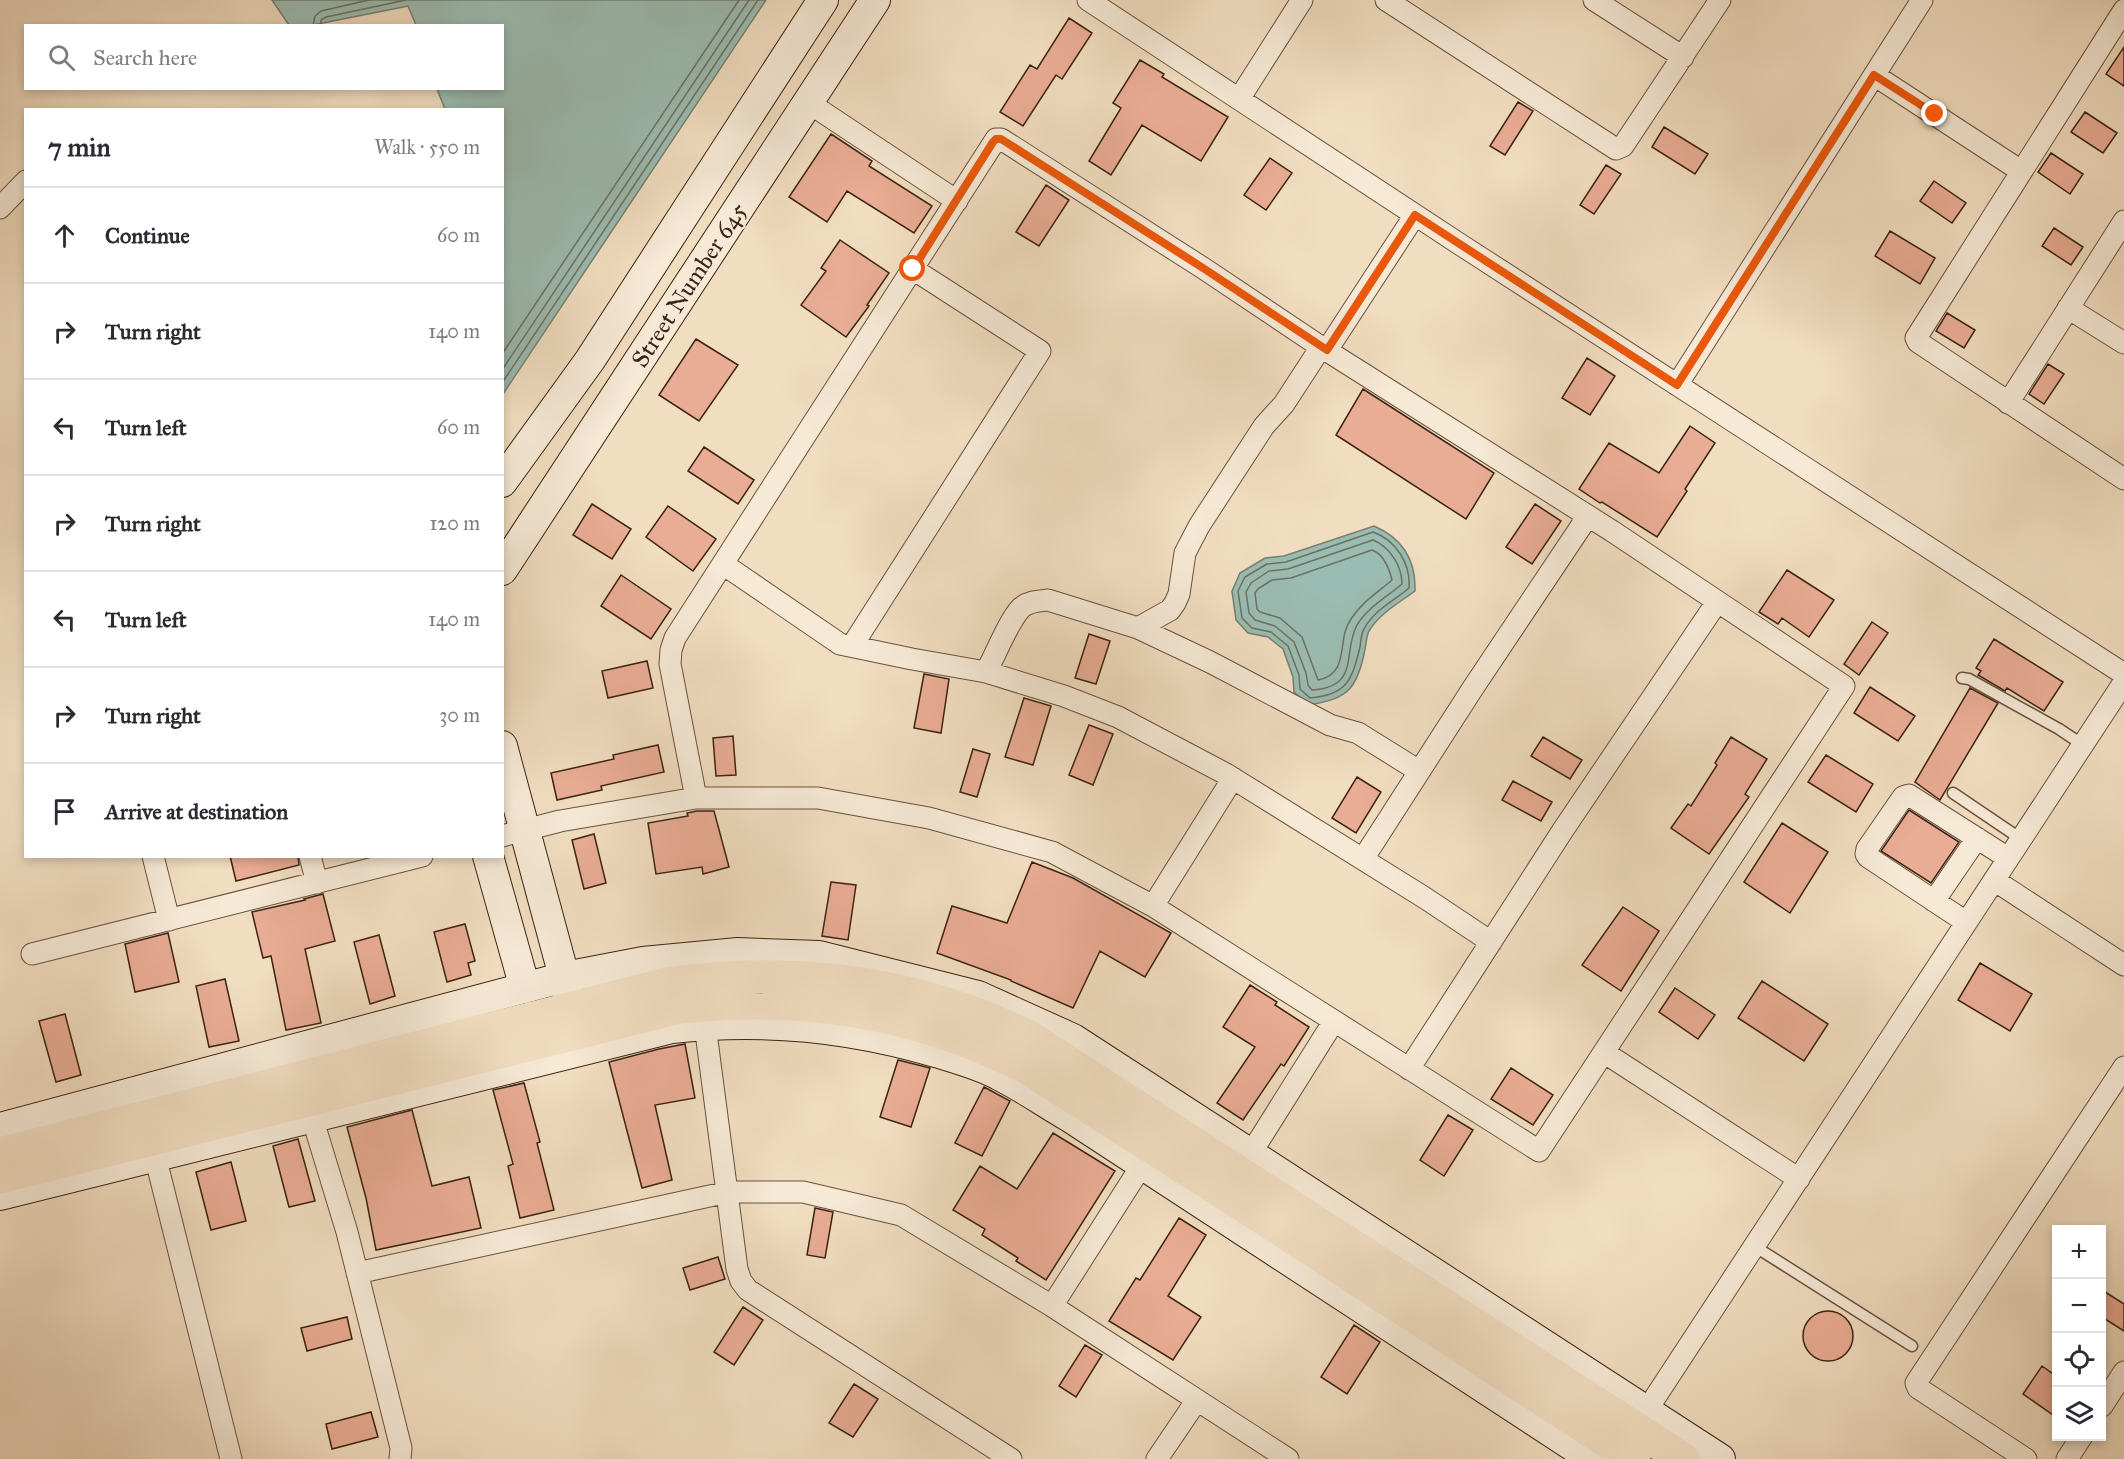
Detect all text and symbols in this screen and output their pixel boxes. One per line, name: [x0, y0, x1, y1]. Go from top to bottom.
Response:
search box: [24, 24, 504, 90]
icon: search: [45, 41, 78, 74]
text: Search here: [93, 44, 197, 71]
route end: [1921, 100, 1947, 126]
text: 7 min: [48, 131, 111, 163]
text: Walk · 550 m: [375, 135, 480, 159]
street label: Street Number 645: [625, 197, 753, 373]
icon: ahead: [48, 219, 81, 252]
text: Continue: [105, 222, 190, 249]
text: 60 m: [437, 223, 480, 247]
route start: [899, 255, 925, 281]
icon: right: [48, 315, 81, 348]
text: Turn right: [105, 318, 201, 345]
text: 140 m: [428, 319, 480, 343]
icon: left: [48, 411, 81, 444]
text: Turn left: [105, 414, 187, 441]
text: 60 m: [437, 415, 480, 439]
icon: right: [48, 507, 81, 540]
text: Turn right: [105, 510, 201, 537]
text: 120 m: [429, 511, 480, 535]
icon: left: [48, 603, 81, 636]
text: Turn left: [105, 606, 187, 633]
text: 140 m: [428, 607, 480, 631]
icon: right: [48, 699, 81, 732]
text: Turn right: [105, 702, 201, 729]
text: 30 m: [439, 703, 480, 727]
icon: arrive: [48, 795, 81, 828]
text: Arrive at destination: [105, 798, 288, 825]
map controls: [2052, 1225, 2106, 1441]
button: +: [2052, 1225, 2106, 1279]
button: −: [2052, 1279, 2106, 1333]
button: locate: [2052, 1333, 2106, 1387]
button: layers: [2052, 1387, 2106, 1441]

